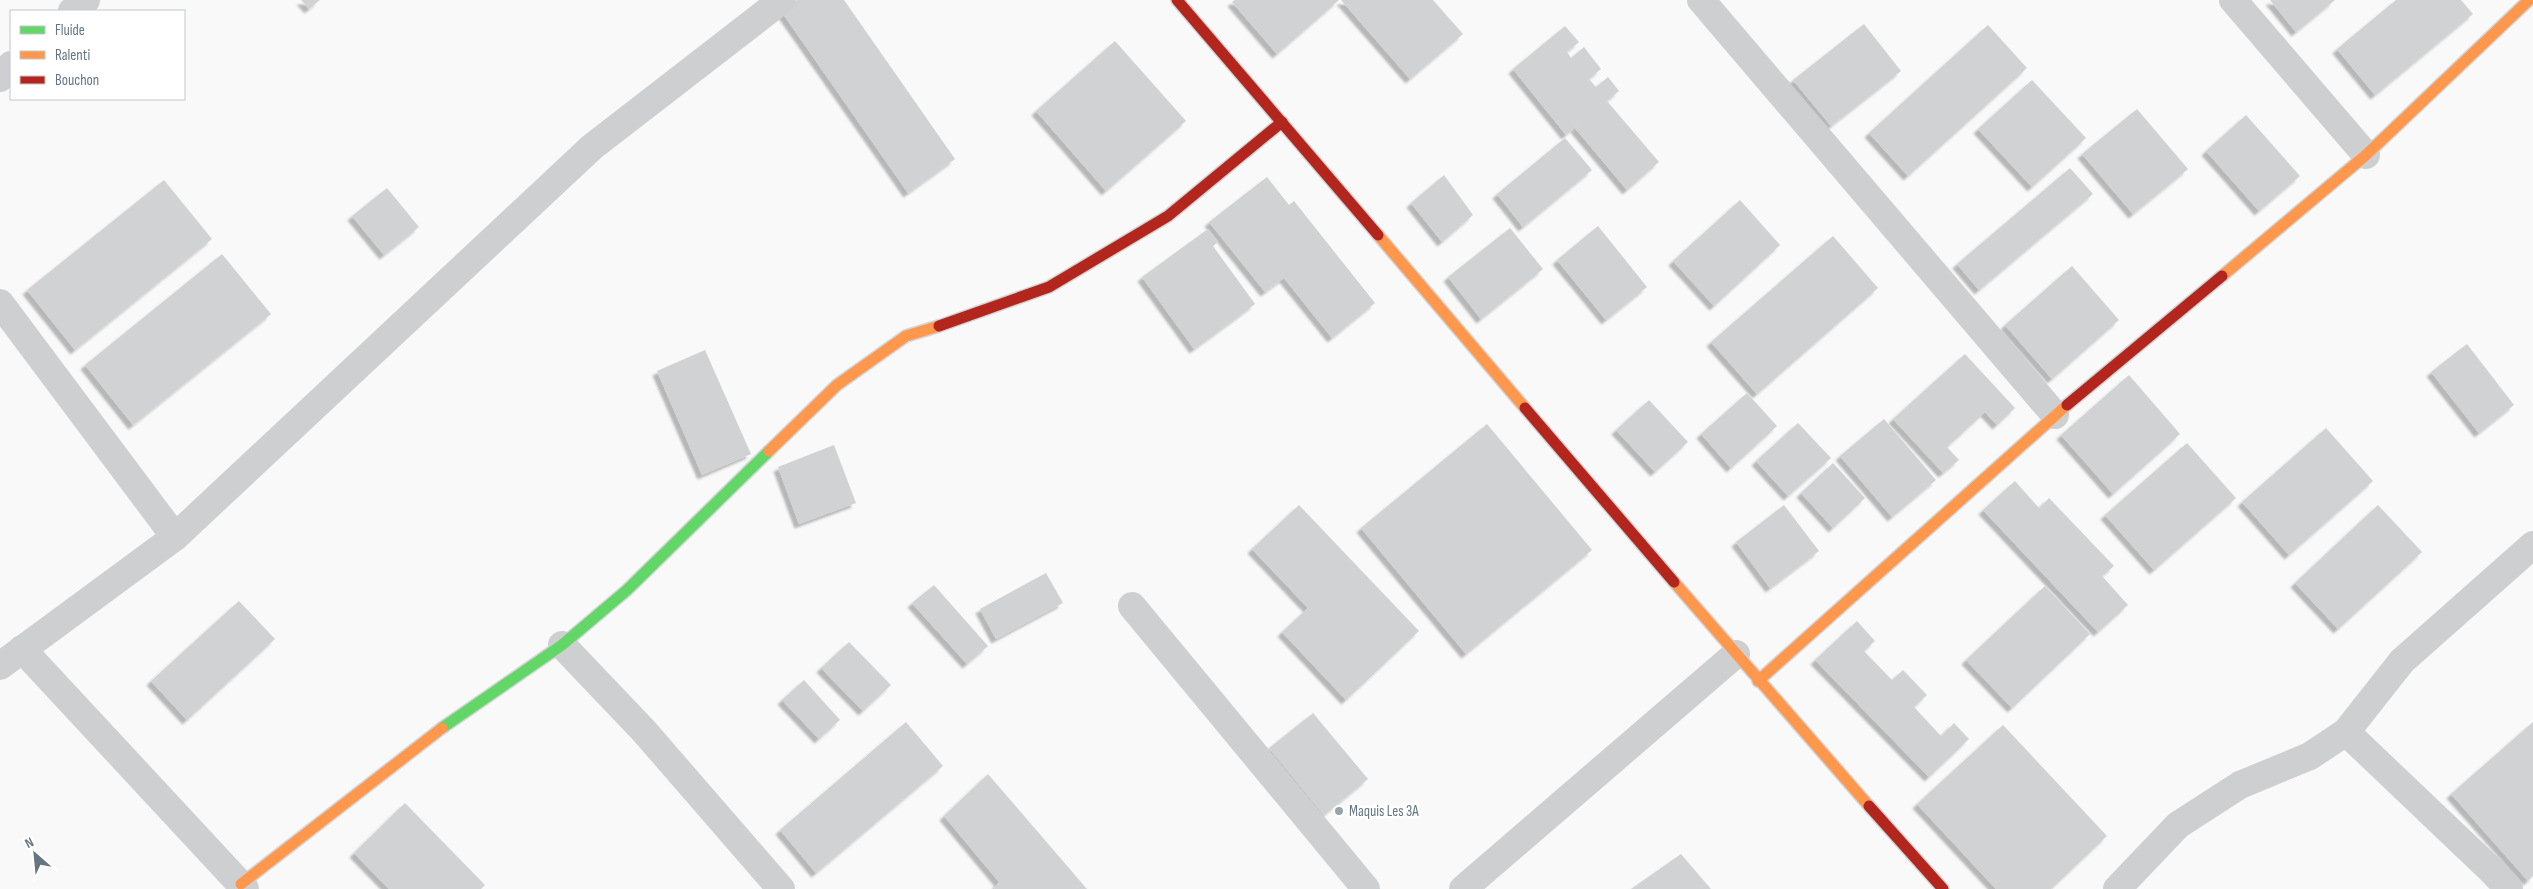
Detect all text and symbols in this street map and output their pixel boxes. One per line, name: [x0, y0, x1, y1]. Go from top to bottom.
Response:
legend: [10, 10, 185, 100]
text: Fluide: [55, 21, 85, 40]
text: Ralenti: [55, 46, 90, 65]
text: Bouchon: [55, 71, 99, 90]
place label: Maquis Les 3A: [1349, 802, 1419, 821]
marker: Maquis Les 3A: [1333, 805, 1345, 817]
north arrow: [10, 829, 60, 879]
text: N: [22, 834, 37, 852]

